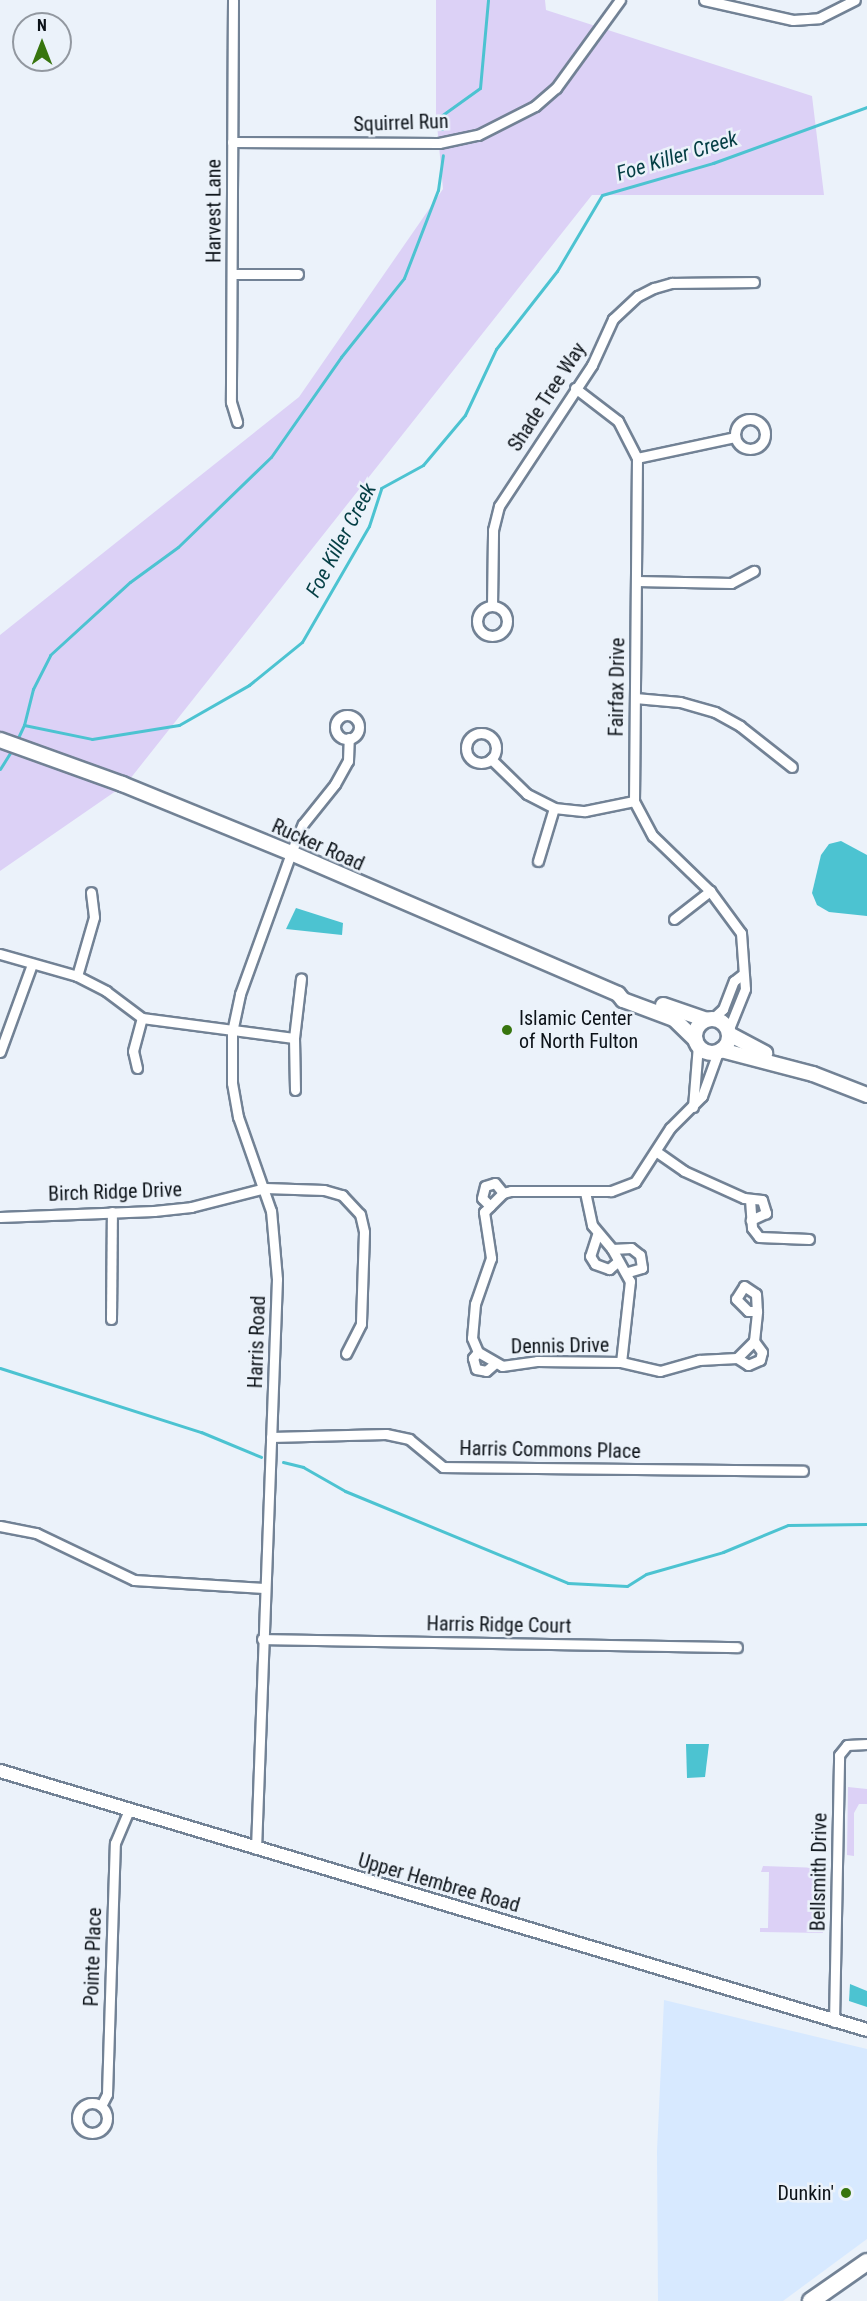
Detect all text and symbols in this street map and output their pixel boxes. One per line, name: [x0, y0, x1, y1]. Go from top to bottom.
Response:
north arrow: [12, 12, 72, 72]
text: N: [37, 16, 47, 35]
street label: Squirrel Run: [353, 109, 449, 137]
water label: Foe Killer Creek: [613, 126, 741, 186]
street label: Harvest Lane: [202, 159, 226, 263]
street label: Shade Tree Way: [503, 338, 591, 456]
water label: Foe Killer Creek: [300, 479, 382, 601]
street label: Fairfax Drive: [604, 637, 630, 737]
street label: Rucker Road: [268, 814, 368, 876]
place label: Islamic Center of North Fulton: [519, 1006, 638, 1053]
marker: Islamic Center of North Fulton: [500, 1023, 514, 1037]
street label: Birch Ridge Drive: [48, 1178, 182, 1206]
street label: Harris Road: [243, 1295, 271, 1389]
street label: Dennis Drive: [511, 1333, 609, 1359]
street label: Harris Commons Place: [459, 1436, 641, 1464]
street label: Harris Ridge Court: [426, 1612, 572, 1638]
street label: Bellsmith Drive: [806, 1813, 832, 1931]
street label: Upper Hembree Road: [355, 1848, 523, 1918]
street label: Pointe Place: [79, 1907, 107, 2007]
place label: Dunkin': [777, 2181, 834, 2205]
marker: Dunkin': [839, 2186, 853, 2200]

